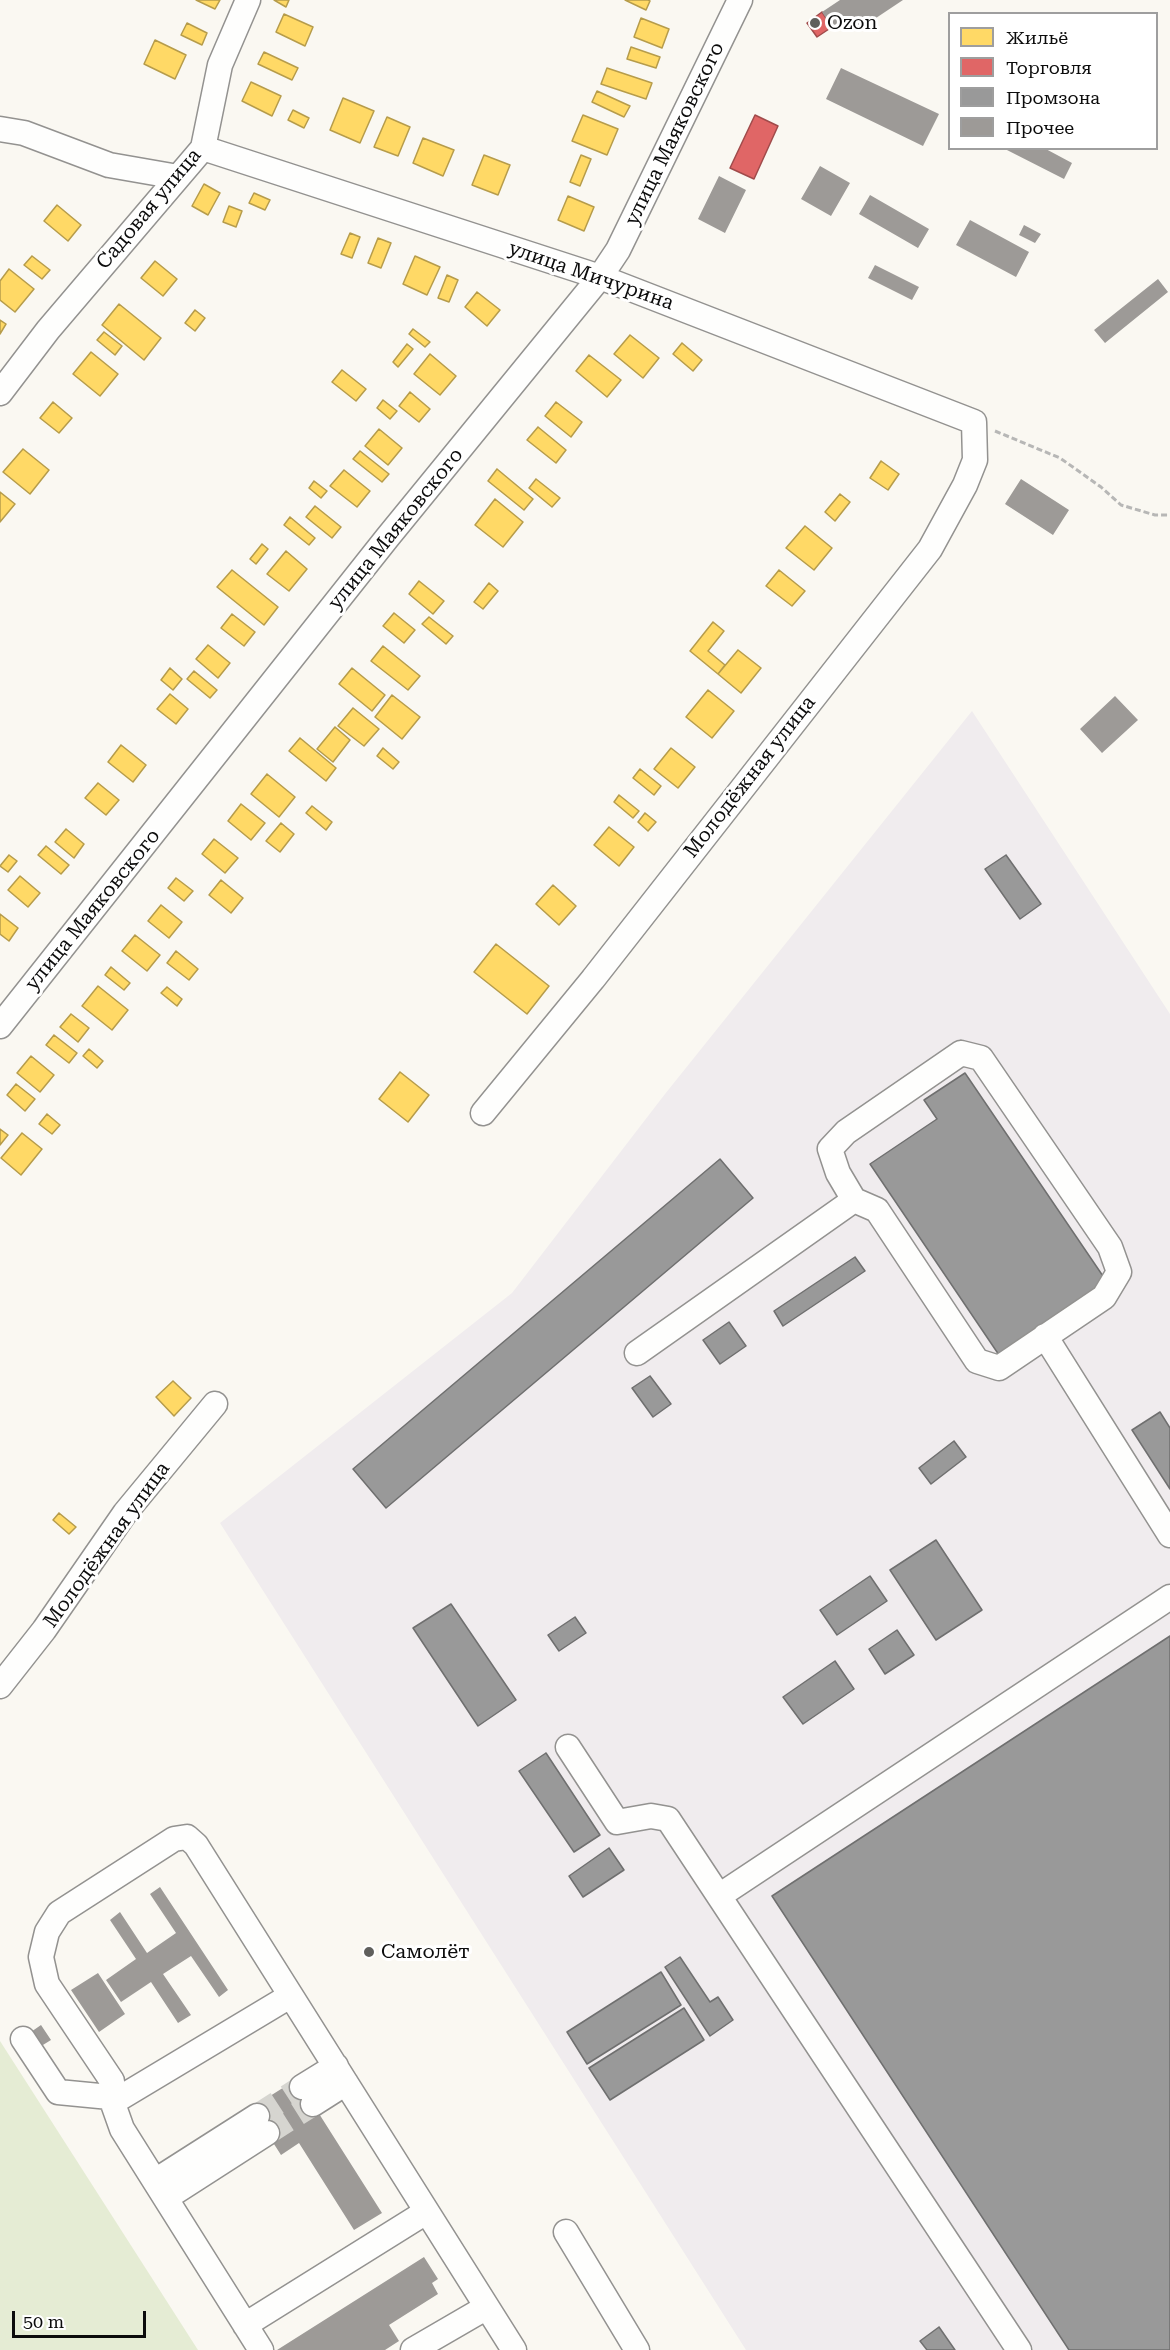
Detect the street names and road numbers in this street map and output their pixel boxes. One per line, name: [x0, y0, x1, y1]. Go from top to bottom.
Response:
street label: улица Маяковского: [620, 39, 730, 229]
street label: Садовая улица: [92, 144, 206, 274]
street label: улица Мичурина: [505, 236, 677, 316]
street label: улица Маяковского: [324, 443, 468, 615]
street label: Молодёжная улица: [679, 691, 821, 863]
street label: улица Маяковского: [21, 824, 165, 996]
street label: Молодёжная улица: [39, 1457, 175, 1633]

